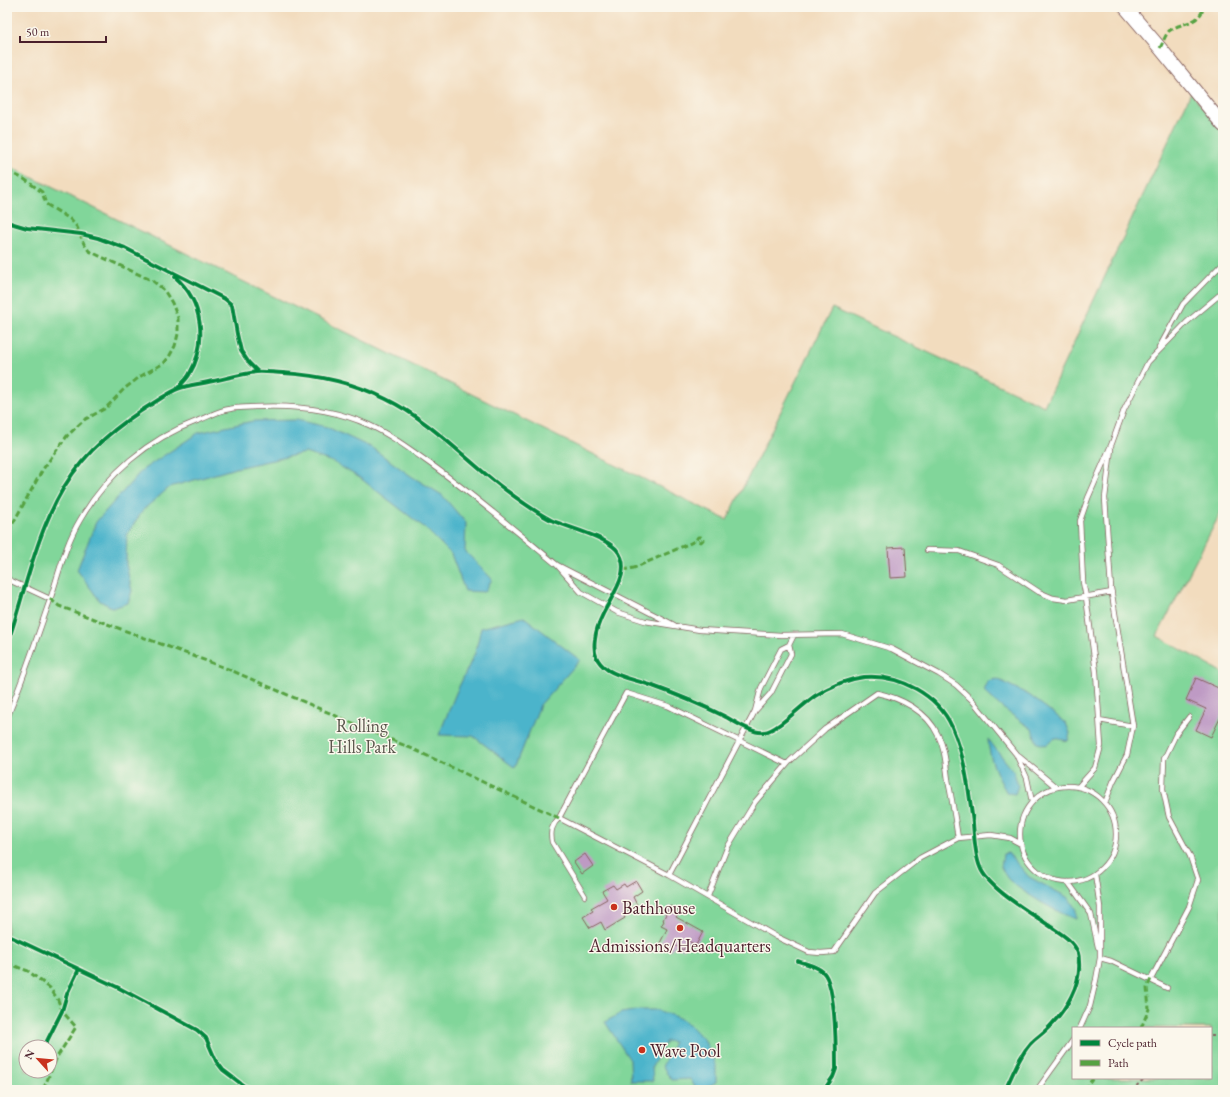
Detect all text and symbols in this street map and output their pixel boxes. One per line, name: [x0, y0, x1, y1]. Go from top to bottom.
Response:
scale bar: [20, 18, 106, 44]
text: 50 m: [26, 24, 50, 40]
park label: Rolling Hills Park: [328, 714, 396, 758]
place label: Bathhouse: [622, 896, 695, 919]
marker: Bathhouse: [609, 902, 619, 912]
marker: Admissions/Headquarters: [675, 923, 685, 933]
place label: Admissions/Headquarters: [588, 934, 771, 957]
legend: [1072, 1027, 1212, 1079]
text: Cycle path: [1108, 1035, 1157, 1051]
north arrow: [18, 1039, 58, 1079]
place label: Wave Pool: [650, 1039, 720, 1062]
marker: Wave Pool: [637, 1045, 647, 1055]
text: N: [21, 1047, 37, 1062]
text: Path: [1108, 1055, 1129, 1071]

